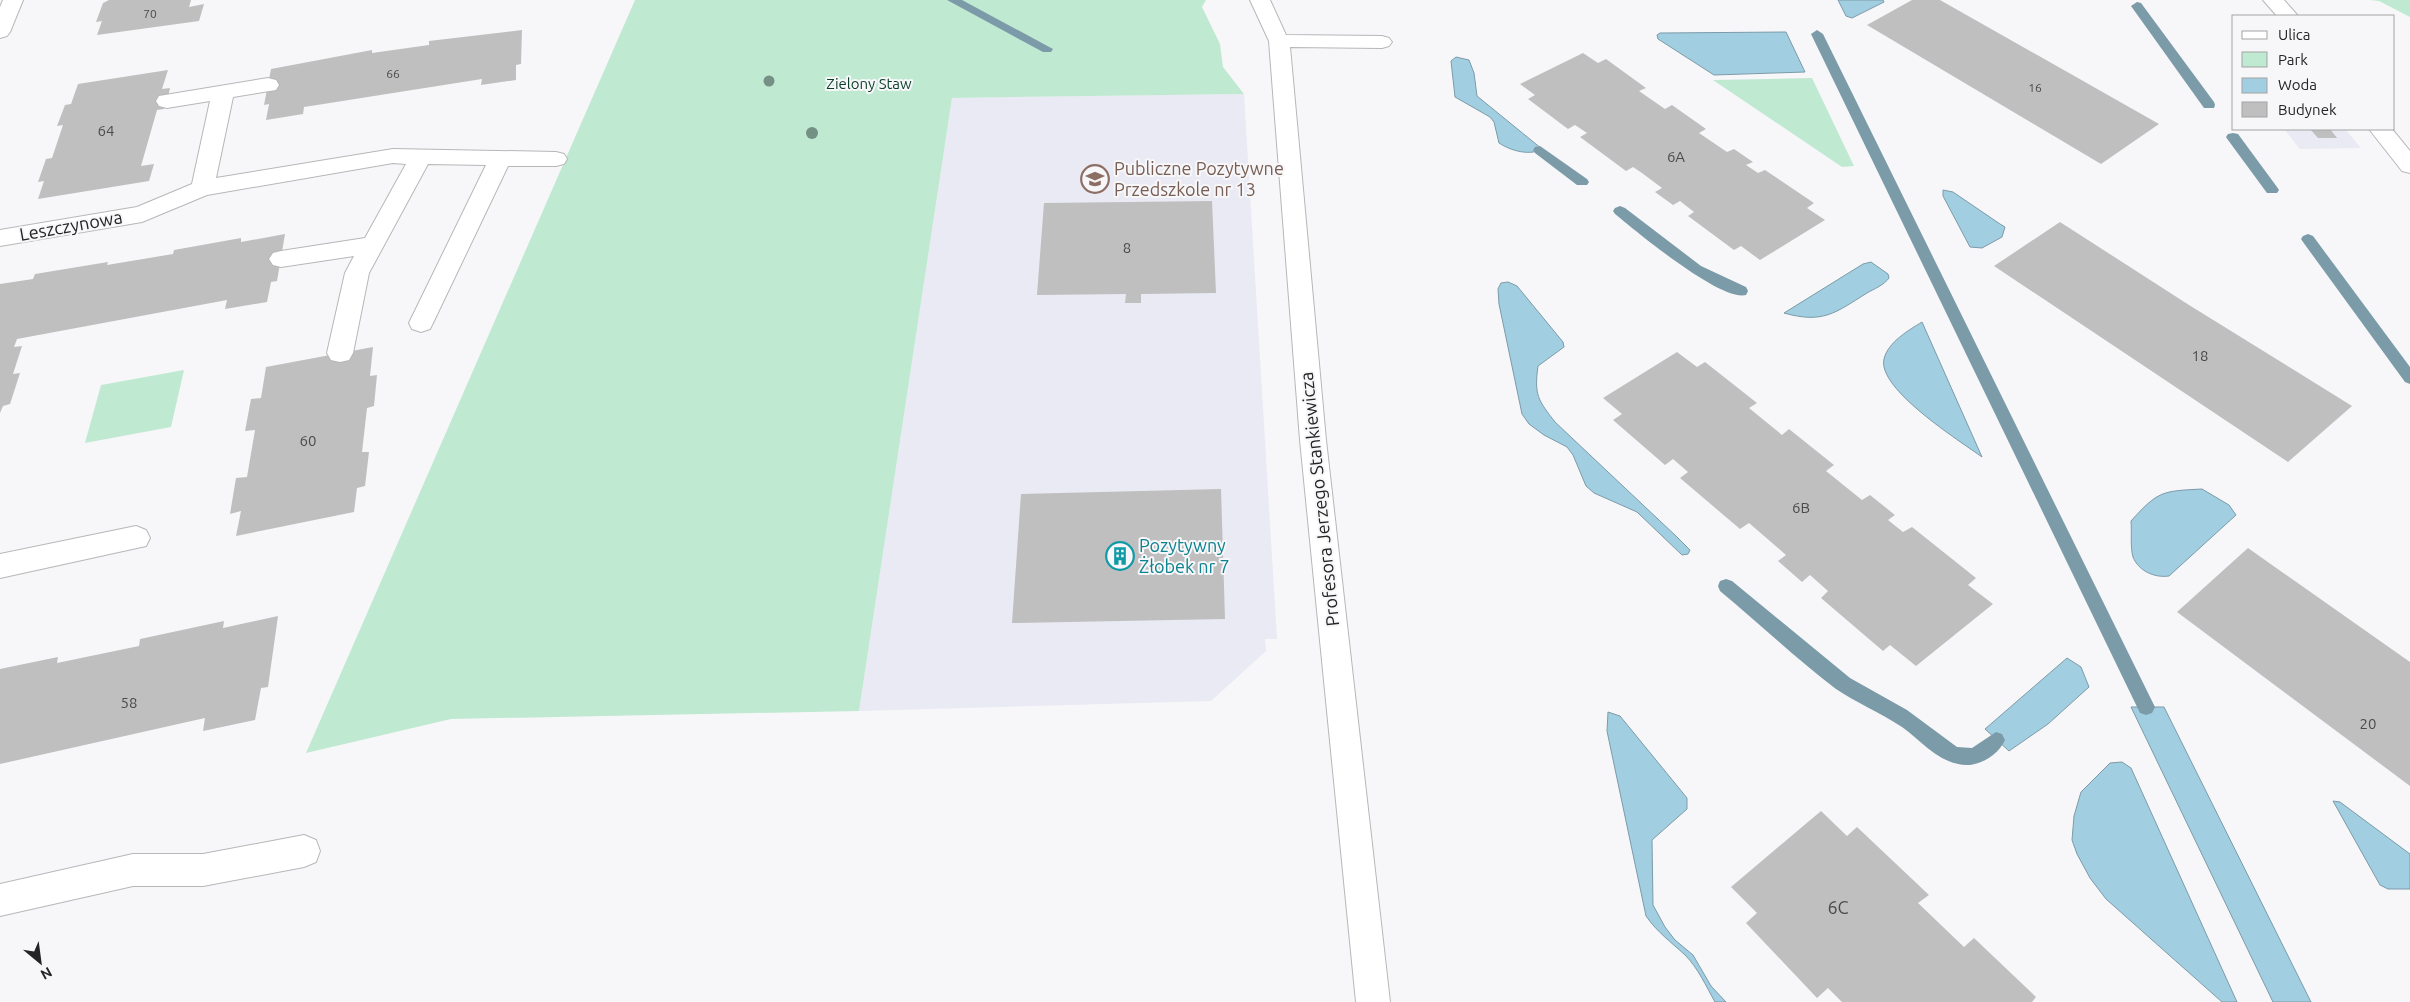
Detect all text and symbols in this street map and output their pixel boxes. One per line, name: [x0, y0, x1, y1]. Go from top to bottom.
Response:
house number: 70: [143, 7, 157, 20]
legend: [2232, 15, 2395, 130]
text: Ulica: [2278, 26, 2310, 43]
text: Park: [2278, 51, 2308, 68]
house number: 66: [386, 67, 400, 80]
park label: Zielony Staw: [826, 75, 912, 92]
text: Woda: [2278, 76, 2317, 93]
house number: 16: [2028, 81, 2042, 94]
text: Budynek: [2278, 101, 2337, 118]
house number: 64: [98, 122, 114, 139]
house number: 6A: [1667, 148, 1685, 165]
place label: Publiczne Pozytywne Przedszkole nr 13: [1114, 158, 1284, 199]
school or university icon: Publiczne Pozytywne Przedszkole nr 13: [1080, 164, 1110, 194]
street label: Leszczynowa: [18, 206, 124, 244]
house number: 8: [1123, 239, 1131, 256]
house number: 18: [2192, 347, 2208, 364]
street label: Profesora Jerzego Stankiewicza: [1296, 371, 1342, 627]
house number: 60: [300, 432, 316, 449]
house number: 6B: [1792, 499, 1810, 516]
place label: Pozytywny Żłobek nr 7: [1139, 535, 1230, 576]
building icon: Pozytywny Żłobek nr 7: [1105, 541, 1135, 571]
house number: 58: [121, 694, 137, 711]
house number: 20: [2360, 715, 2376, 732]
house number: 6C: [1827, 897, 1849, 917]
north arrow: [15, 937, 65, 987]
text: N: [38, 964, 55, 983]

